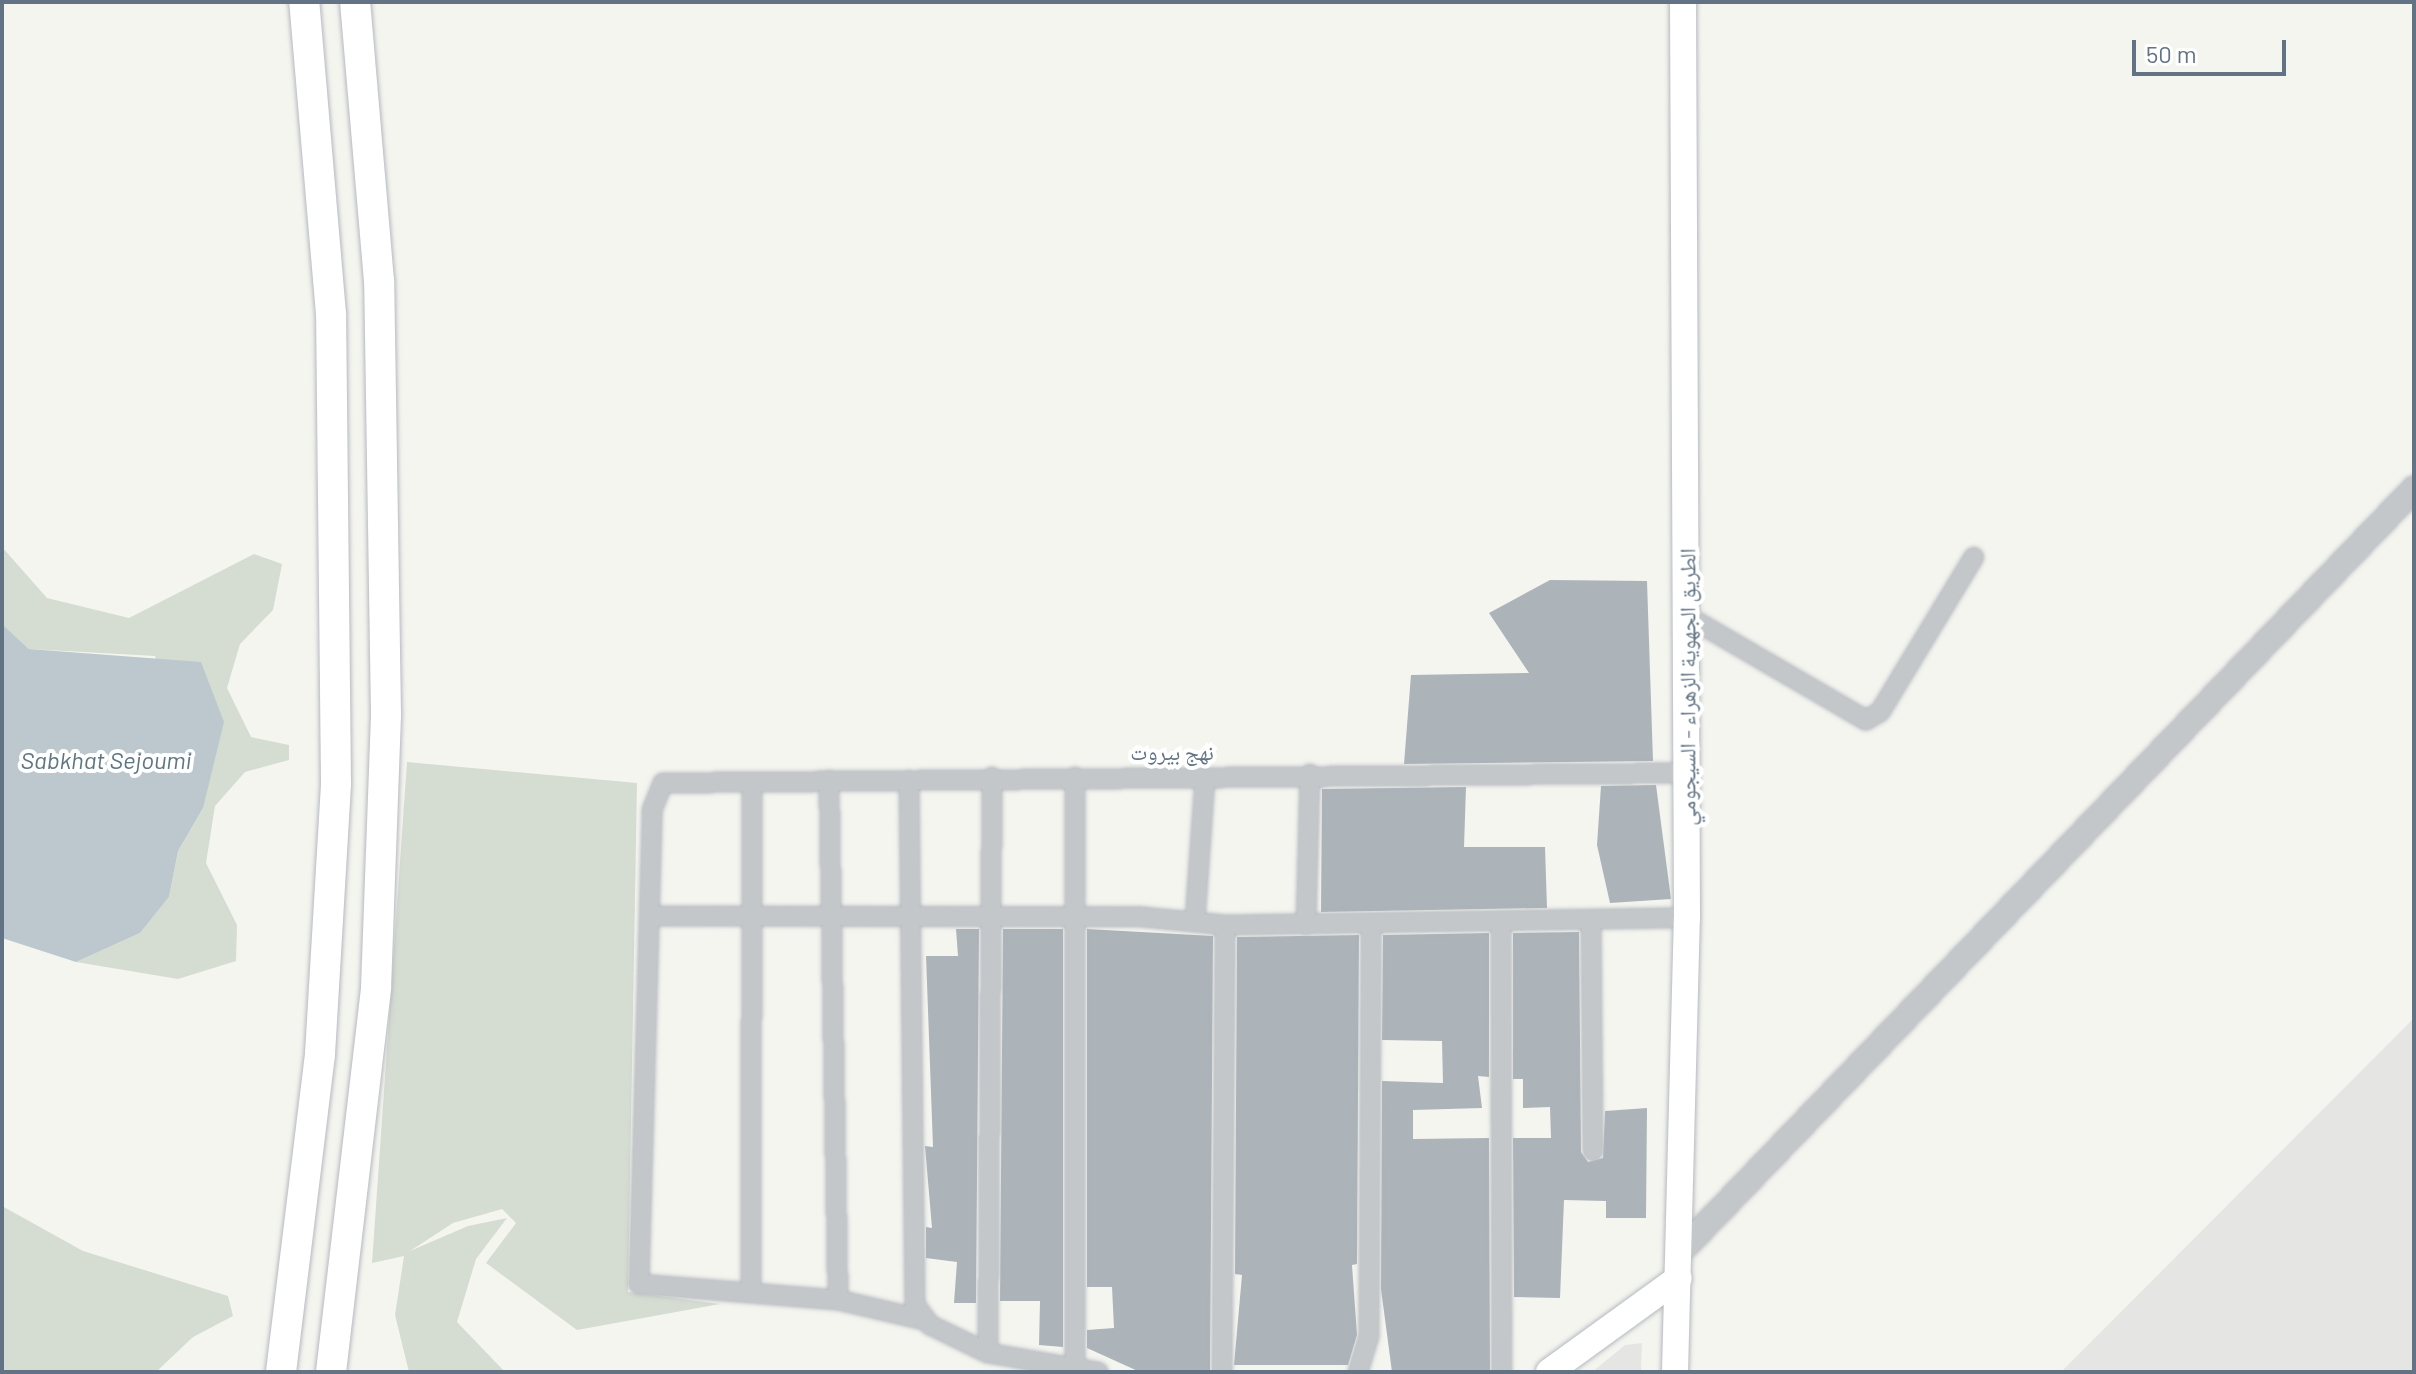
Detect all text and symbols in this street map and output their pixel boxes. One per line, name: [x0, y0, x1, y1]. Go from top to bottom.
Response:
scale bar: [2136, 24, 2290, 74]
text: 50 m: [2146, 39, 2197, 68]
street label: الطريق الجهوية الزهراء - السيجومي: [1674, 548, 1700, 826]
street label: نهج بيروت: [1130, 739, 1214, 765]
water label: Sabkhat Sejoumi: [20, 746, 192, 774]

